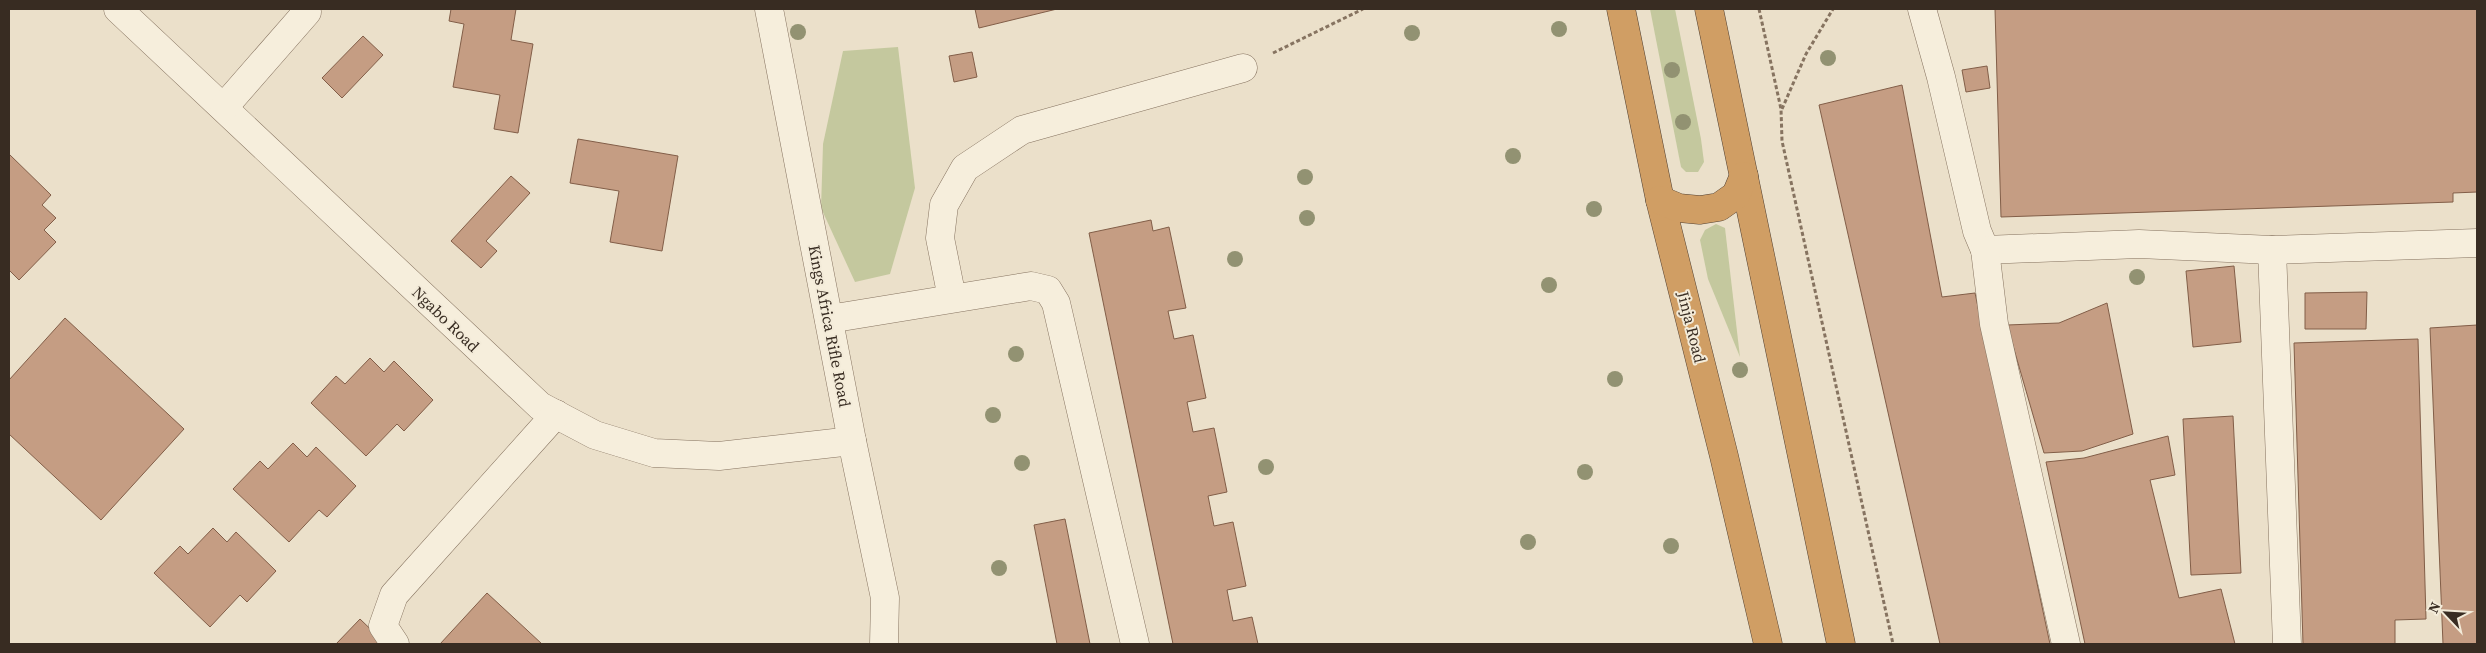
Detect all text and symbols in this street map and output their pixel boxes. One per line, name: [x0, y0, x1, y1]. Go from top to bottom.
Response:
street label: Kings Africa Rifle Road: [803, 243, 857, 409]
street label: Ngabo Road: [408, 281, 484, 357]
street label: Jinja Road: [1672, 288, 1711, 365]
north arrow: [2421, 588, 2471, 638]
text: N: [2423, 599, 2445, 616]

